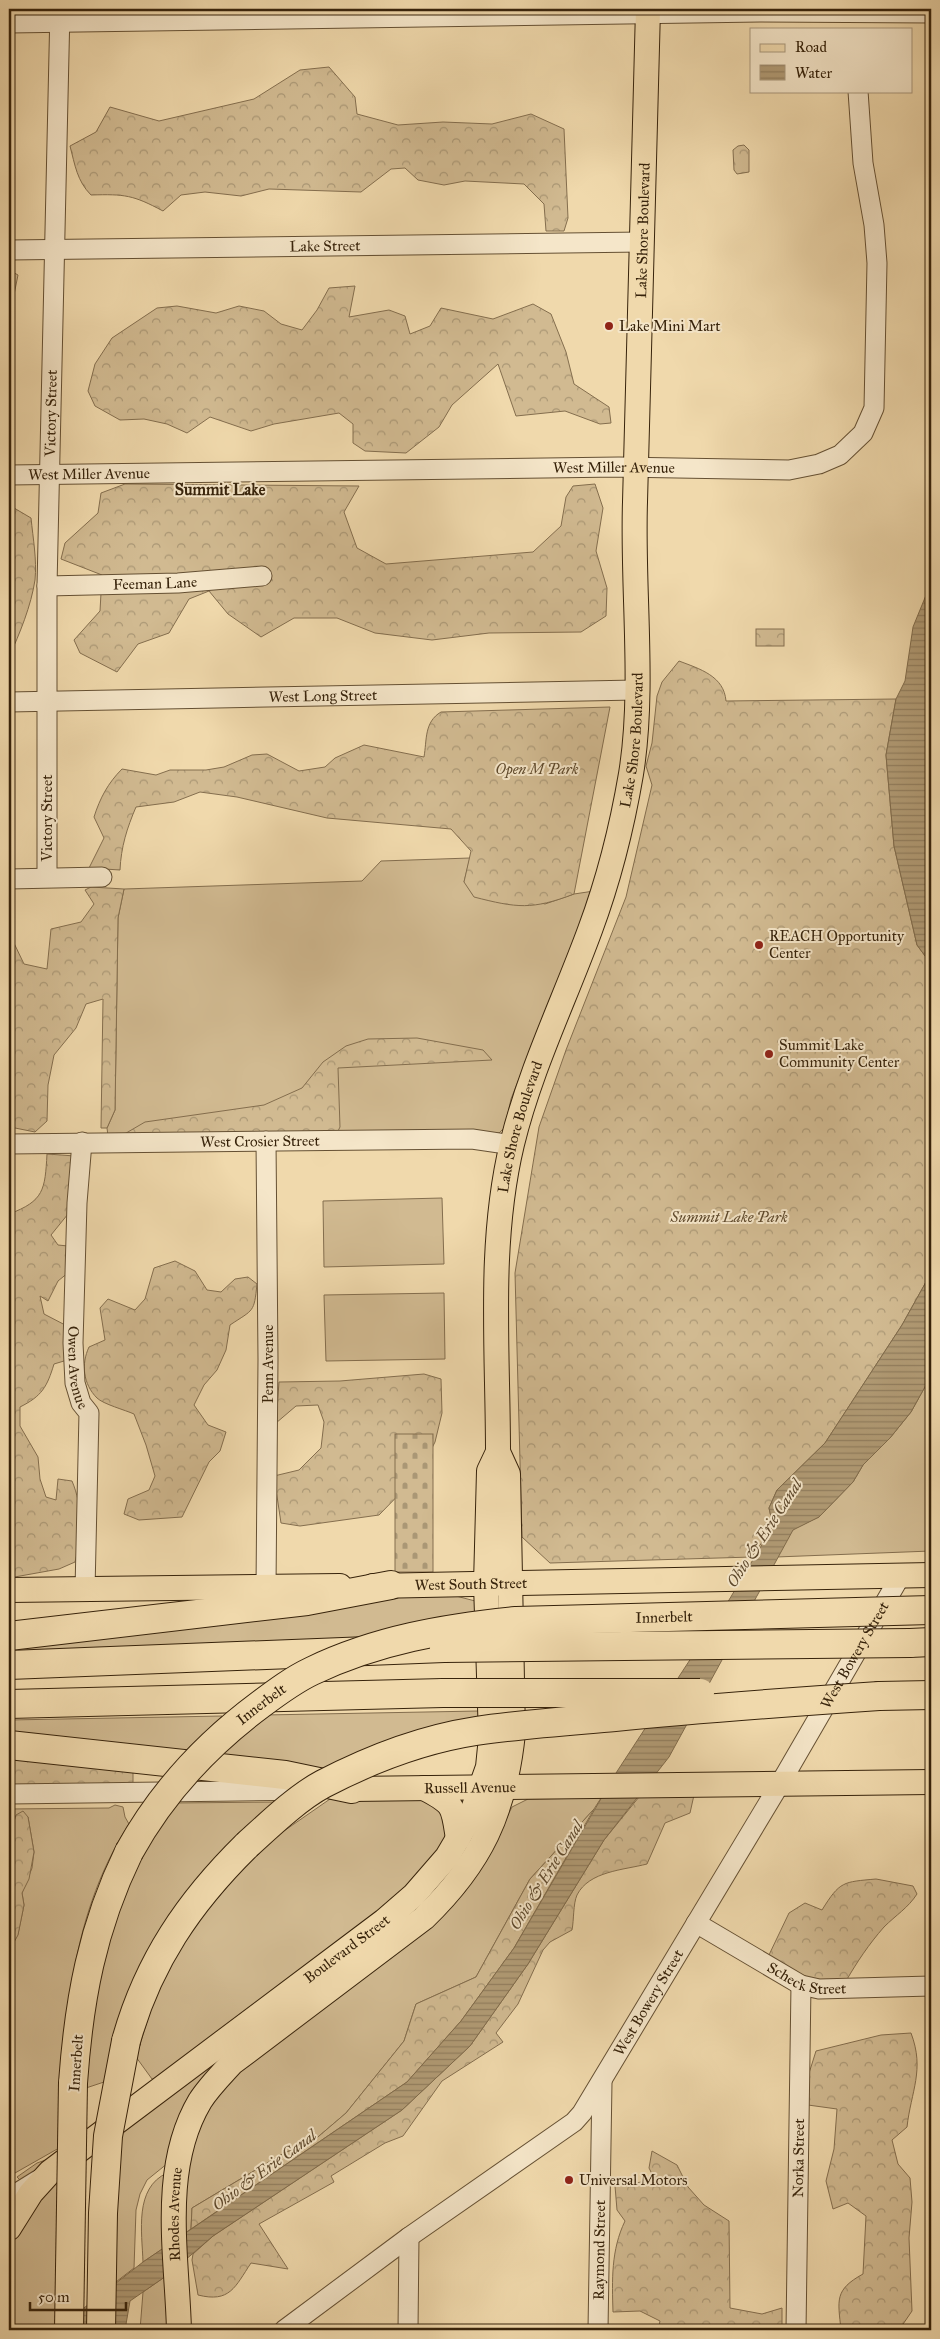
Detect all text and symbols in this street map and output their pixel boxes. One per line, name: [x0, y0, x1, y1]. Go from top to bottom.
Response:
legend: [750, 28, 912, 92]
text: Road: [795, 38, 827, 56]
text: Water: [795, 64, 832, 82]
street label: Lake Shore Boulevard: [632, 162, 654, 299]
street label: Lake Street: [289, 237, 361, 255]
place label: Lake Mini Mart: [619, 317, 721, 335]
marker: Lake Mini Mart: [603, 320, 615, 332]
street label: Victory Street: [41, 369, 61, 458]
street label: West Miller Avenue: [553, 458, 675, 477]
street label: West Miller Avenue: [28, 464, 150, 484]
district label: Summit Lake: [175, 480, 266, 499]
street label: Feeman Lane: [113, 572, 198, 593]
street label: Lake Shore Boulevard: [616, 672, 647, 809]
street label: West Long Street: [269, 686, 378, 706]
park label: Open M Park: [496, 760, 579, 779]
street label: Victory Street: [38, 774, 56, 862]
place label: REACH Opportunity Center: [769, 927, 905, 962]
marker: REACH Opportunity Center: [753, 939, 765, 951]
place label: Summit Lake Community Center: [779, 1036, 900, 1071]
marker: Summit Lake Community Center: [763, 1048, 775, 1060]
street label: Lake Shore Boulevard: [494, 1058, 547, 1194]
street label: West Crosier Street: [200, 1132, 320, 1151]
park label: Summit Lake Park: [669, 1208, 788, 1226]
street label: Penn Avenue: [259, 1325, 277, 1403]
street label: Owen Avenue: [64, 1326, 92, 1413]
water label: Ohio & Erie Canal: [722, 1474, 807, 1590]
street label: West South Street: [415, 1574, 528, 1594]
street label: West Bowery Street: [817, 1598, 893, 1712]
street label: Innerbelt: [635, 1607, 694, 1627]
street label: Innerbelt: [233, 1679, 290, 1729]
street label: Russell Avenue: [424, 1778, 516, 1797]
water label: Ohio & Erie Canal: [505, 1816, 588, 1933]
street label: Boulevard Street: [300, 1910, 394, 1987]
street label: West Bowery Street: [610, 1946, 688, 2059]
street label: Scheck Street: [764, 1958, 847, 1998]
street label: Innerbelt: [65, 2033, 87, 2092]
street label: Norka Street: [789, 2117, 808, 2198]
water label: Ohio & Erie Canal: [208, 2125, 321, 2214]
street label: Rhodes Avenue: [165, 2166, 186, 2262]
place label: Universal Motors: [579, 2171, 688, 2189]
marker: Universal Motors: [563, 2174, 575, 2186]
street label: Raymond Street: [589, 2199, 609, 2300]
scale bar: [30, 2279, 126, 2311]
text: 50 m: [38, 2288, 70, 2306]

